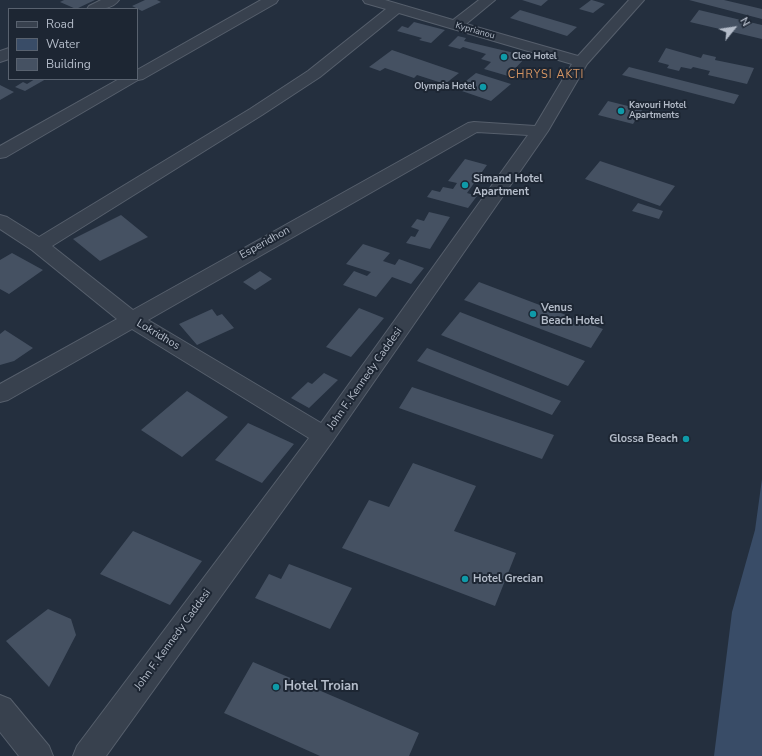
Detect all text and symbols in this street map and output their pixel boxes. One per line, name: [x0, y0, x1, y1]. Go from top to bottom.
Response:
legend: [8, 8, 138, 80]
north arrow: [714, 8, 754, 48]
text: N: [736, 14, 753, 29]
text: Road: [46, 16, 74, 32]
street label: Kyprianou: [454, 20, 496, 42]
text: Water: [46, 36, 80, 52]
marker: Cleo Hotel: [499, 52, 509, 62]
place label: Cleo Hotel: [512, 52, 557, 62]
text: Building: [46, 56, 91, 72]
district label: CHRYSI AKTI: [508, 68, 584, 82]
place label: Olympia Hotel: [414, 82, 475, 92]
marker: Olympia Hotel: [478, 82, 488, 92]
place label: Kavouri Hotel Apartments: [629, 101, 686, 122]
marker: Kavouri Hotel Apartments: [616, 106, 626, 116]
place label: Simand Hotel Apartment: [473, 172, 543, 198]
marker: Simand Hotel Apartment: [460, 180, 470, 190]
street label: Esperidhon: [238, 224, 292, 262]
place label: Venus Beach Hotel: [541, 301, 604, 327]
marker: Venus Beach Hotel: [528, 309, 538, 319]
street label: Lokridhos: [134, 317, 182, 353]
street label: John F. Kennedy Caddesi: [325, 325, 405, 433]
place label: Glossa Beach: [609, 432, 678, 446]
marker: Glossa Beach: [681, 434, 691, 444]
place label: Hotel Grecian: [473, 572, 543, 586]
marker: Hotel Grecian: [460, 574, 470, 584]
street label: John F. Kennedy Caddesi: [132, 587, 214, 693]
place label: Hotel Troian: [284, 679, 359, 695]
marker: Hotel Troian: [271, 682, 281, 692]

